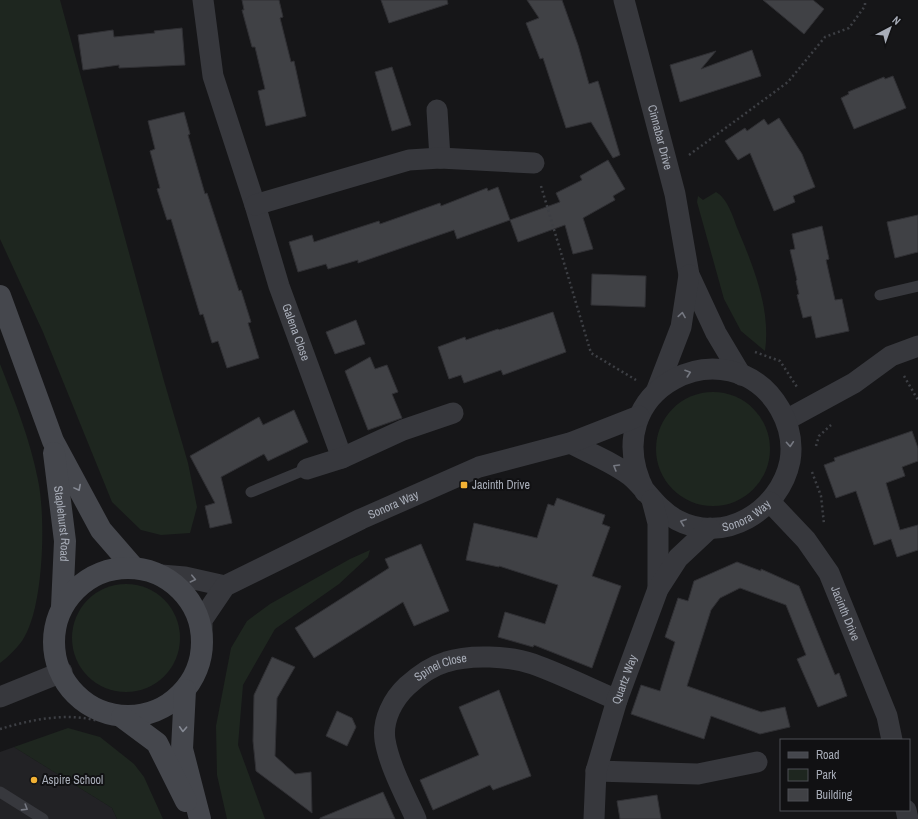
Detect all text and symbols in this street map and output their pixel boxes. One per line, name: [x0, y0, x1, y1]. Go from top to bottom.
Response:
north arrow: [870, 8, 910, 48]
text: N: [890, 13, 904, 28]
street label: Cinnabar Drive: [644, 103, 676, 172]
street label: Galena Close: [278, 301, 314, 363]
one-way arrow: [677, 312, 686, 319]
one-way arrow: [685, 370, 692, 378]
one-way arrow: [786, 441, 795, 447]
one-way arrow: [613, 465, 620, 472]
place label: Jacinth Drive: [472, 477, 530, 493]
marker: Jacinth Drive: [459, 480, 469, 490]
one-way arrow: [73, 483, 81, 491]
street label: Staplehurst Road: [50, 485, 73, 562]
street label: Sonora Way: [365, 487, 421, 523]
street label: Sonora Way: [721, 496, 774, 535]
one-way arrow: [680, 518, 687, 527]
one-way arrow: [190, 574, 197, 582]
street label: Jacinth Drive: [827, 583, 864, 643]
street label: Spinel Close: [411, 650, 468, 685]
street label: Quartz Way: [608, 652, 641, 706]
one-way arrow: [178, 726, 187, 732]
legend: [780, 739, 910, 811]
text: Road: [816, 747, 840, 763]
text: Park: [816, 767, 836, 783]
place label: Aspire School: [41, 772, 103, 788]
marker: Aspire School: [29, 775, 39, 785]
text: Building: [816, 787, 853, 803]
one-way arrow: [21, 803, 28, 811]

